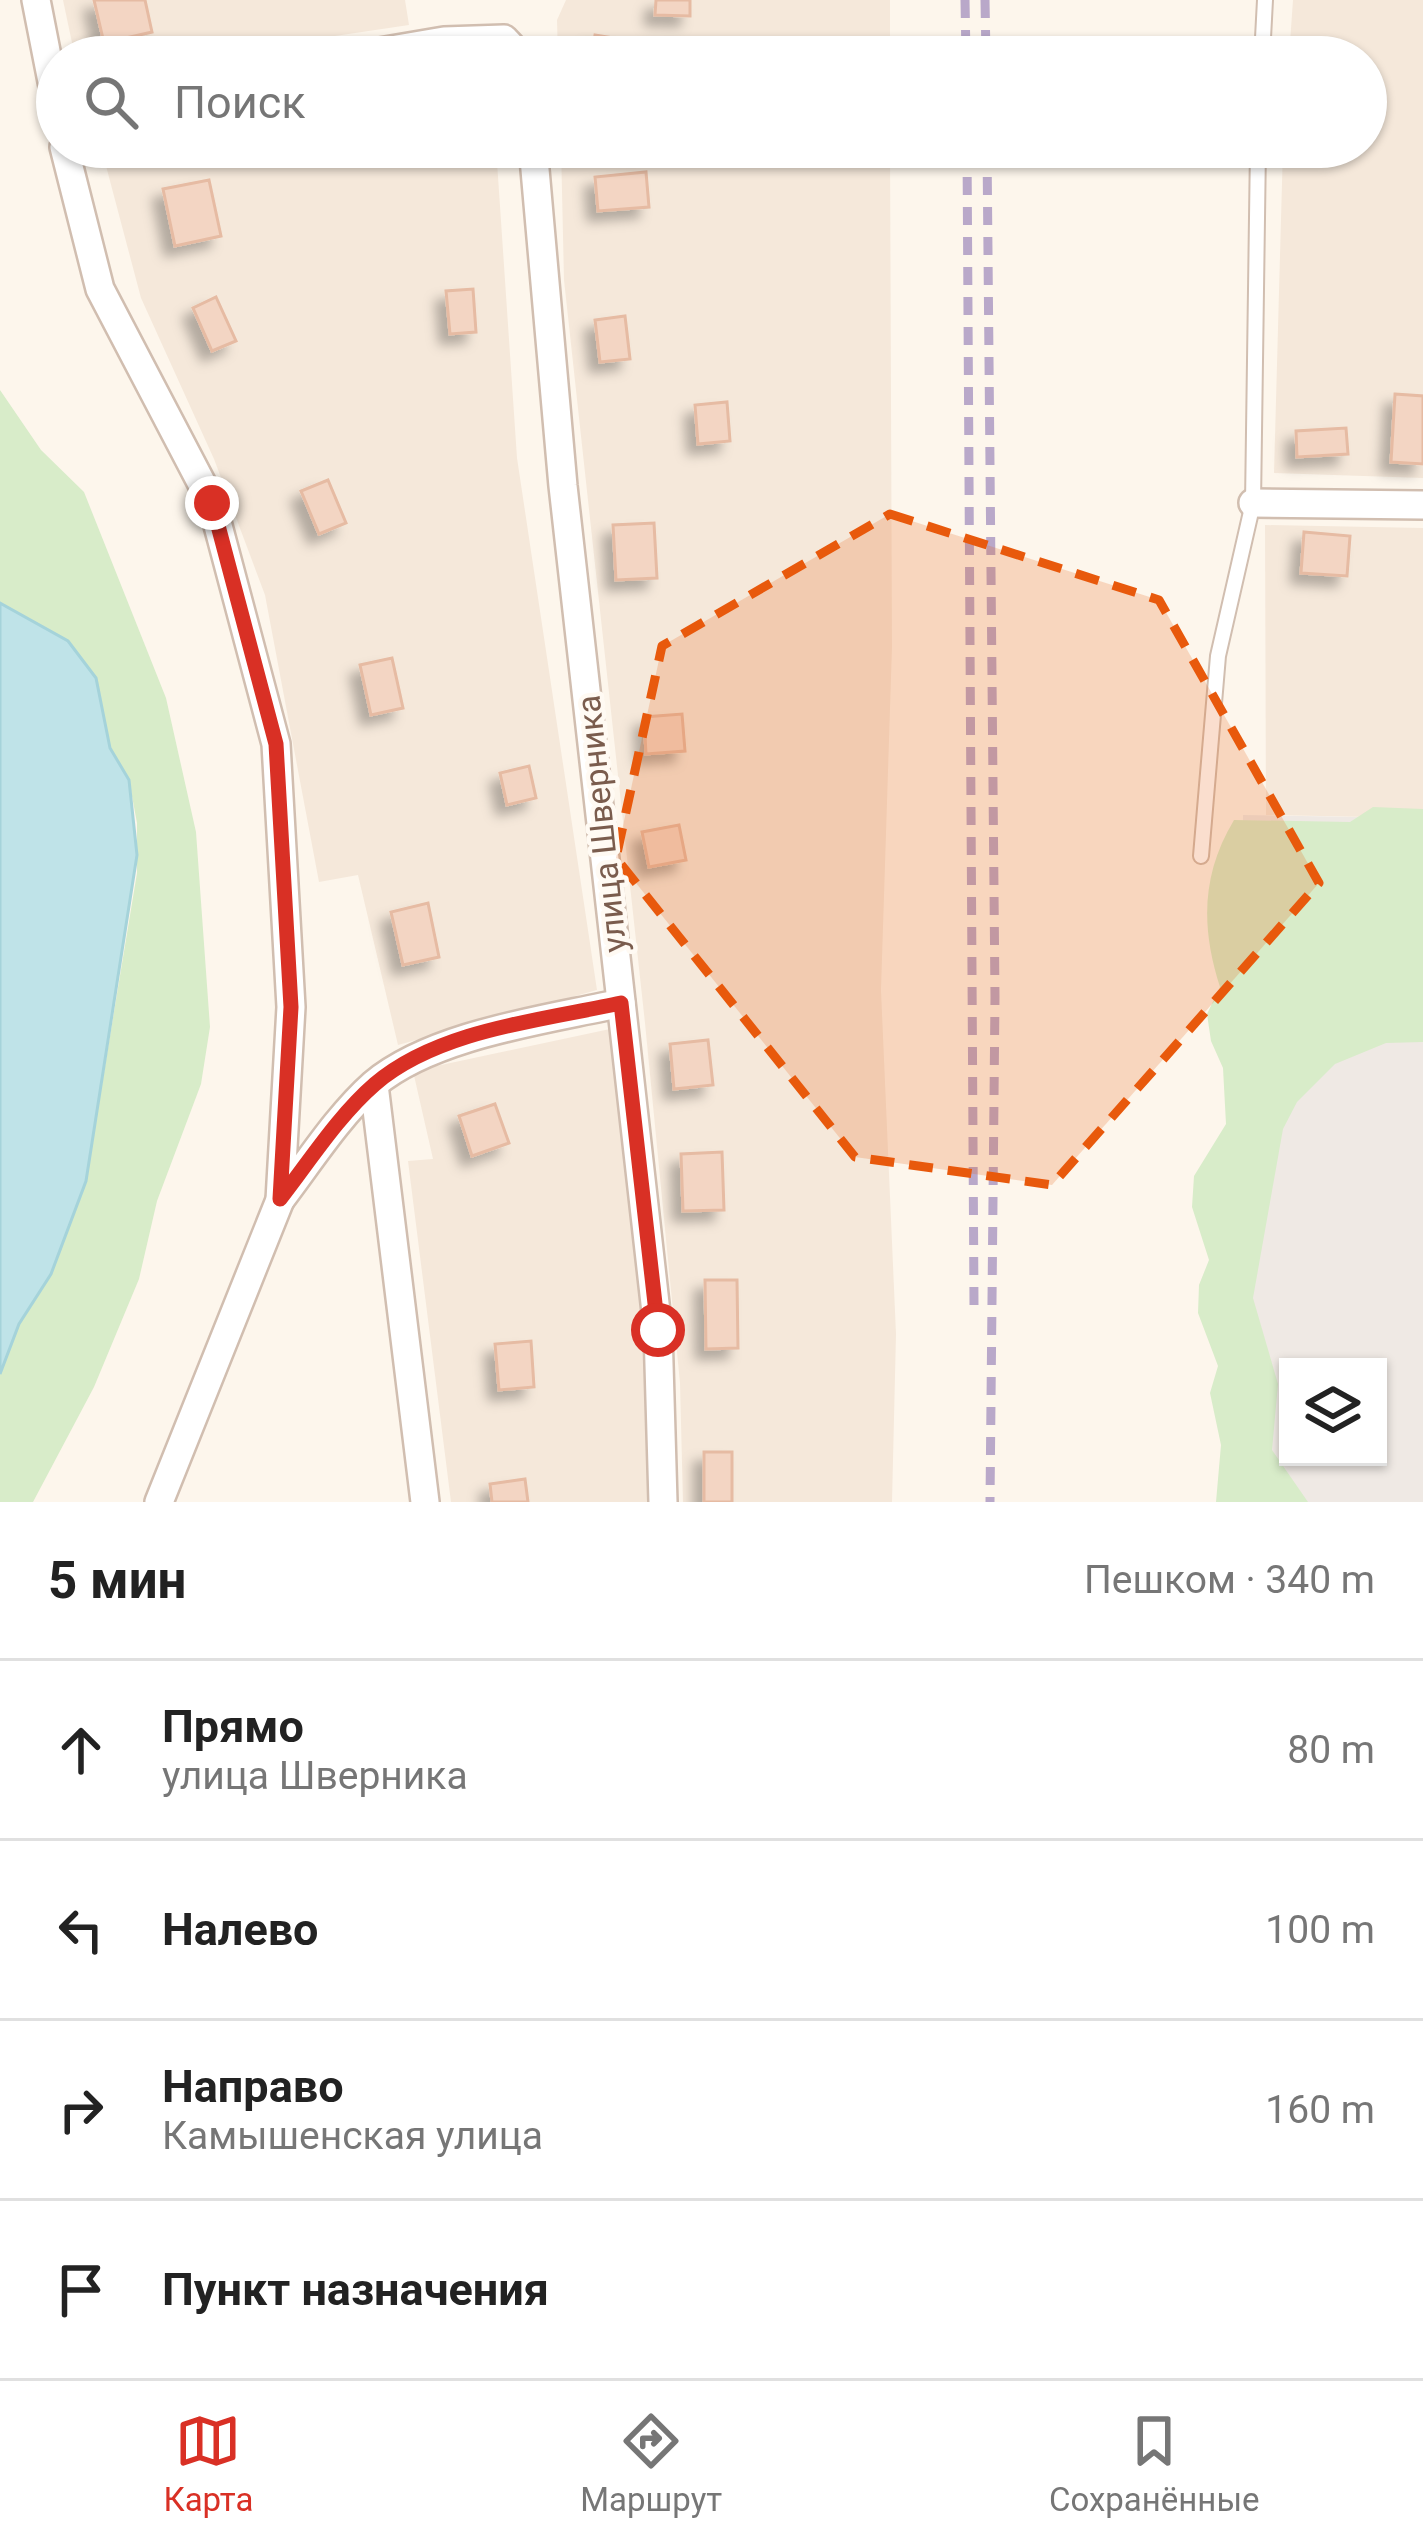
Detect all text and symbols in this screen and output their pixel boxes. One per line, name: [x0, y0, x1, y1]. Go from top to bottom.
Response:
search box: [36, 36, 1387, 168]
icon: search: [78, 69, 144, 135]
text: Поиск: [174, 76, 306, 129]
route end: [185, 476, 239, 530]
street label: улица Шверника: [569, 693, 634, 955]
route start: [631, 1303, 685, 1357]
map controls: [1279, 1358, 1387, 1466]
button: layers: [1279, 1358, 1387, 1466]
text: 5 мин: [48, 1551, 186, 1610]
text: Пешком · 340 m: [1084, 1557, 1375, 1603]
text: Прямо: [162, 1700, 304, 1753]
icon: ahead: [48, 1717, 114, 1783]
text: 80 m: [1287, 1727, 1375, 1773]
text: улица Шверника: [162, 1753, 468, 1799]
icon: left: [48, 1897, 114, 1963]
text: Налево: [162, 1903, 319, 1956]
text: 100 m: [1265, 1907, 1375, 1953]
text: Направо: [162, 2060, 344, 2113]
icon: right: [48, 2077, 114, 2143]
text: 160 m: [1265, 2087, 1375, 2133]
text: Камышенская улица: [162, 2113, 543, 2159]
icon: arrive: [48, 2257, 114, 2323]
text: Пункт назначения: [162, 2263, 549, 2316]
tab: Карта: [163, 2408, 253, 2519]
tab: Маршрут: [580, 2408, 722, 2519]
tab: Сохранённые: [1049, 2408, 1260, 2519]

